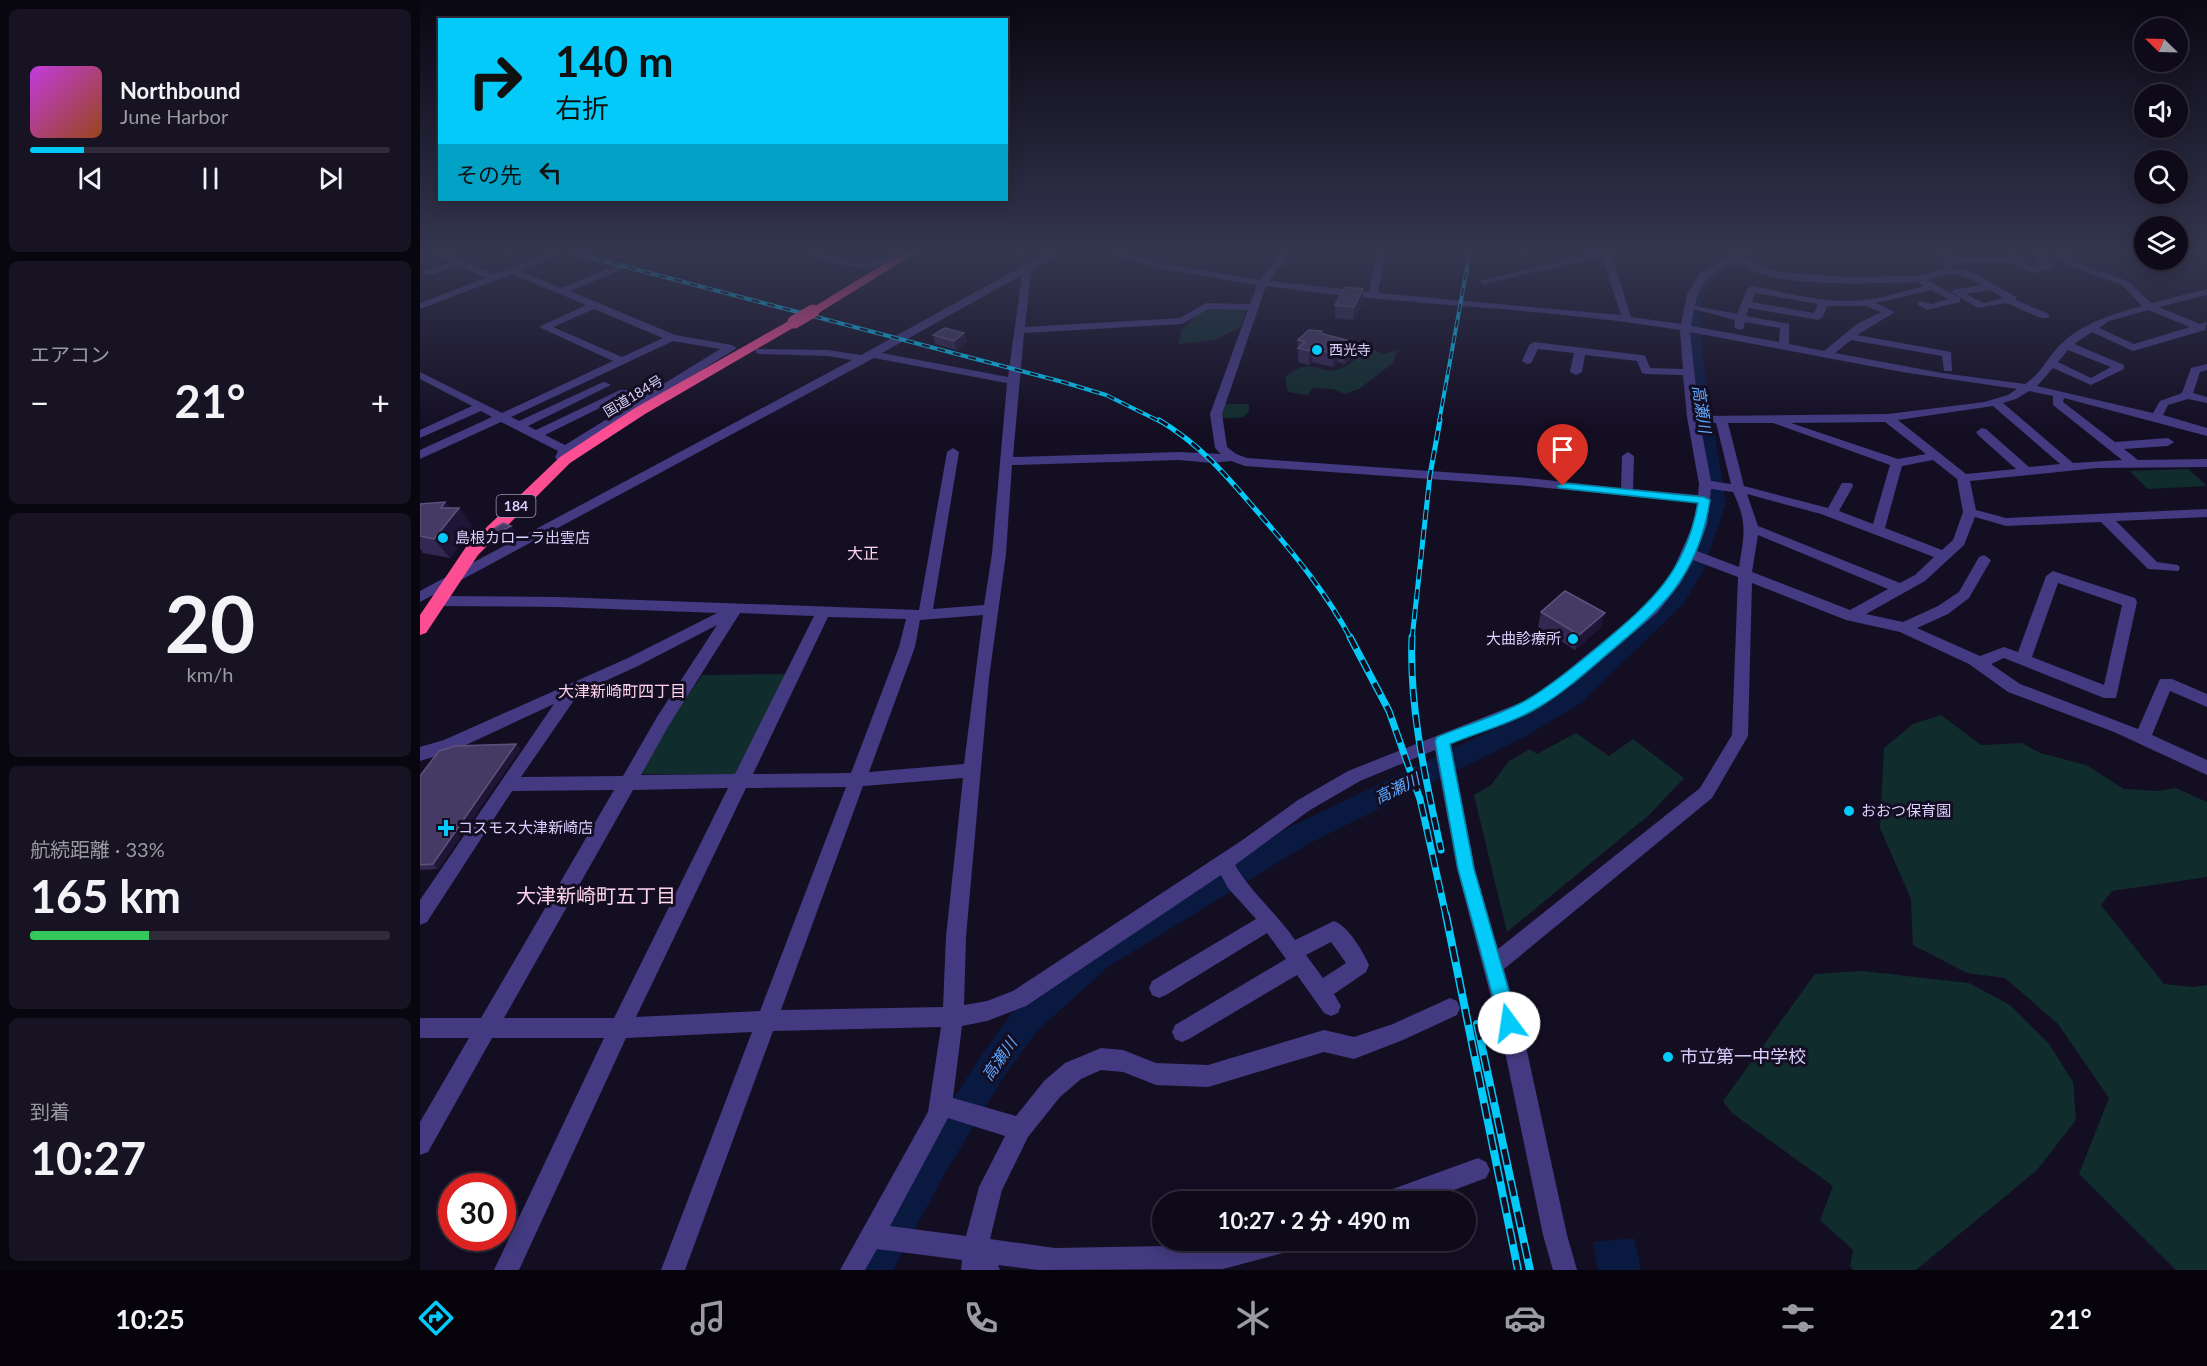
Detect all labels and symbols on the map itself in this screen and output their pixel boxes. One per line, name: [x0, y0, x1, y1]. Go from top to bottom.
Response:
north arrow: [2134, 18, 2188, 72]
place label: 西光寺: [1329, 341, 1371, 358]
marker: 西光寺: [1310, 343, 1324, 357]
street label: 国道184号: [600, 371, 666, 420]
water label: 高瀬川: [1690, 384, 1716, 436]
pin: [1537, 424, 1588, 486]
road number: 184: [496, 495, 536, 517]
place label: 島根カローラ出雲店: [455, 528, 590, 546]
marker: 島根カローラ出雲店: [436, 531, 450, 545]
district label: 大正: [847, 543, 879, 562]
place label: 大曲診療所: [1486, 629, 1561, 647]
marker: 大曲診療所: [1566, 632, 1580, 646]
district label: 大津新崎町四丁目: [558, 681, 686, 700]
water label: 高瀬川: [1371, 768, 1424, 807]
place label: おおつ保育園: [1861, 801, 1951, 819]
marker: おおつ保育園: [1842, 804, 1856, 818]
place label: コスモス大津新崎店: [458, 818, 593, 836]
marker: コスモス大津新崎店: [439, 821, 453, 835]
district label: 大津新崎町五丁目: [516, 883, 676, 907]
position arrow: [1477, 991, 1541, 1055]
water label: 高瀬川: [977, 1032, 1021, 1084]
place label: 市立第一中学校: [1680, 1045, 1806, 1067]
marker: 市立第一中学校: [1661, 1050, 1675, 1064]
speed limit sign: 30: [438, 1173, 516, 1251]

